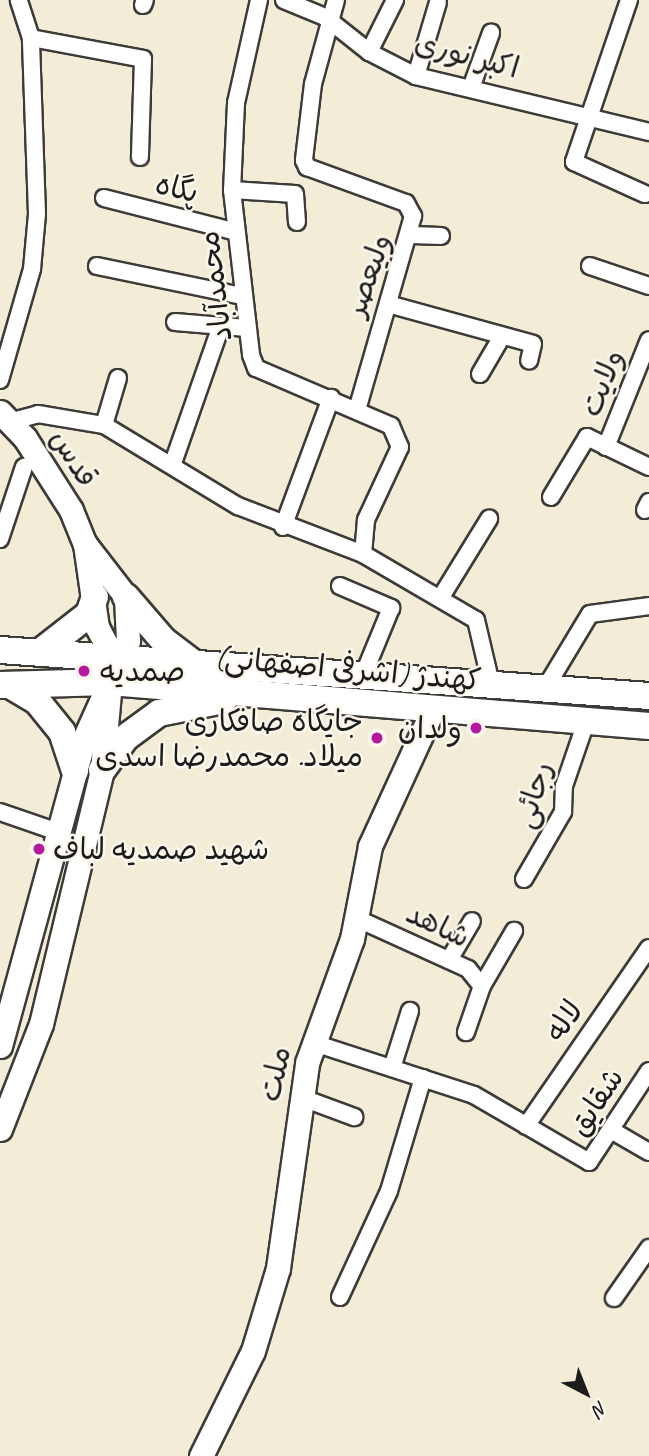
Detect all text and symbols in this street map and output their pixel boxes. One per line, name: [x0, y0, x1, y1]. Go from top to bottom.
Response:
street label: اکبر نوری: [411, 24, 523, 86]
street label: پگاه: [152, 165, 202, 211]
street label: محمدآباد: [190, 229, 240, 343]
street label: ولیعصر: [337, 229, 399, 321]
street label: ولایت: [572, 344, 632, 422]
street label: قدس: [42, 422, 106, 494]
street label: کهندژ (اشرفی اصفهانی): [213, 639, 483, 699]
place label: صمدیه: [100, 653, 185, 689]
marker: صمدیه: [74, 661, 94, 681]
place label: جایگاه صافکاری میلاد. محمدرضا اسدی: [95, 703, 363, 774]
place label: ولدان: [398, 710, 462, 746]
marker: ولدان: [468, 720, 484, 736]
marker: جایگاه صافکاری میلاد. محمدرضا اسدی: [369, 730, 385, 746]
street label: رجائی: [506, 757, 560, 833]
place label: شهید صمدیه لباف: [53, 831, 269, 867]
marker: شهید صمدیه لباف: [31, 841, 47, 857]
street label: شاهد: [401, 895, 475, 955]
street label: لاله: [537, 993, 591, 1049]
street label: ملت: [251, 1043, 299, 1105]
street label: شقایق: [561, 1061, 631, 1143]
north arrow: [551, 1358, 621, 1428]
text: N: [588, 1396, 612, 1421]

